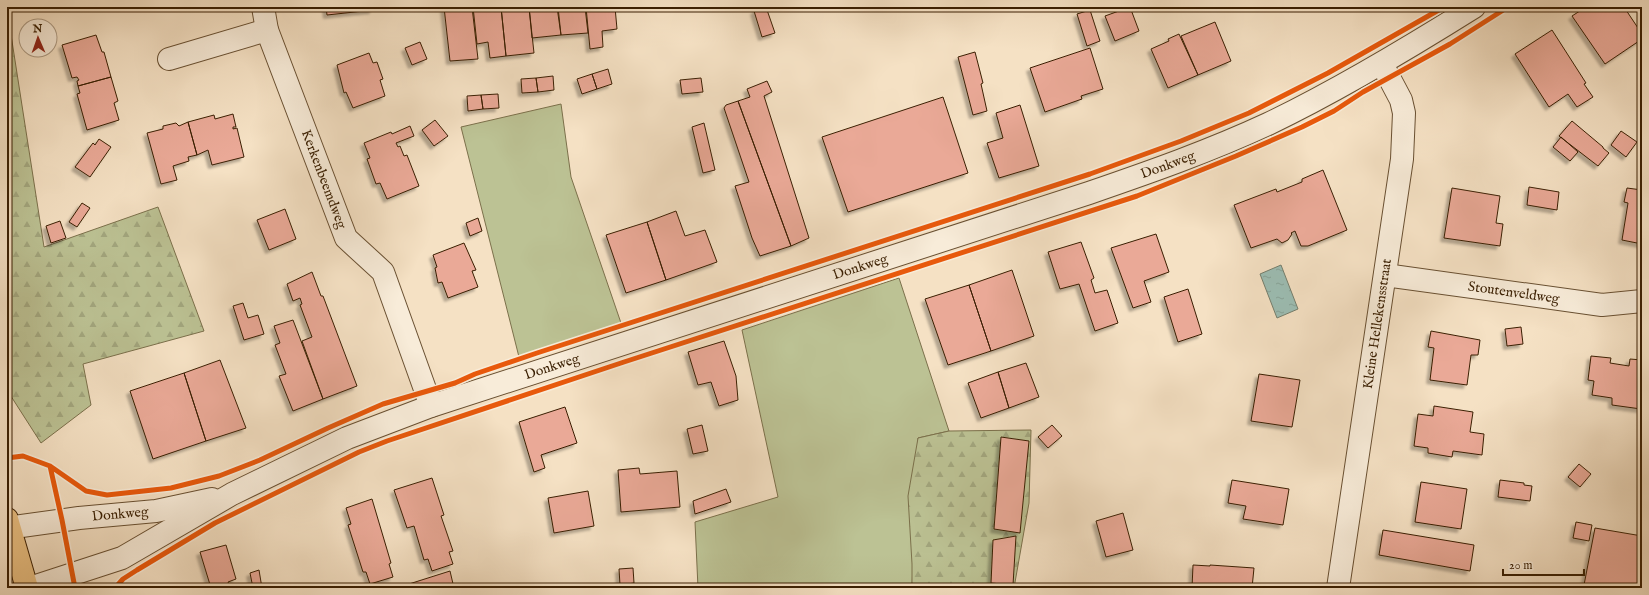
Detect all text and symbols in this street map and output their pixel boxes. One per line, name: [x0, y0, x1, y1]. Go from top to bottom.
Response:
north arrow: [18, 18, 58, 58]
text: N: [32, 22, 43, 36]
street label: Kerkenbeemdweg: [297, 127, 351, 232]
street label: Donkweg: [1138, 147, 1198, 183]
street label: Donkweg: [830, 250, 890, 284]
street label: Kleine Hellekensstraat: [1359, 257, 1396, 390]
street label: Stoutenveldweg: [1467, 278, 1561, 308]
street label: Donkweg: [522, 349, 582, 384]
street label: Donkweg: [91, 503, 150, 526]
scale bar: [1503, 551, 1584, 577]
text: 20 m: [1509, 558, 1532, 573]

